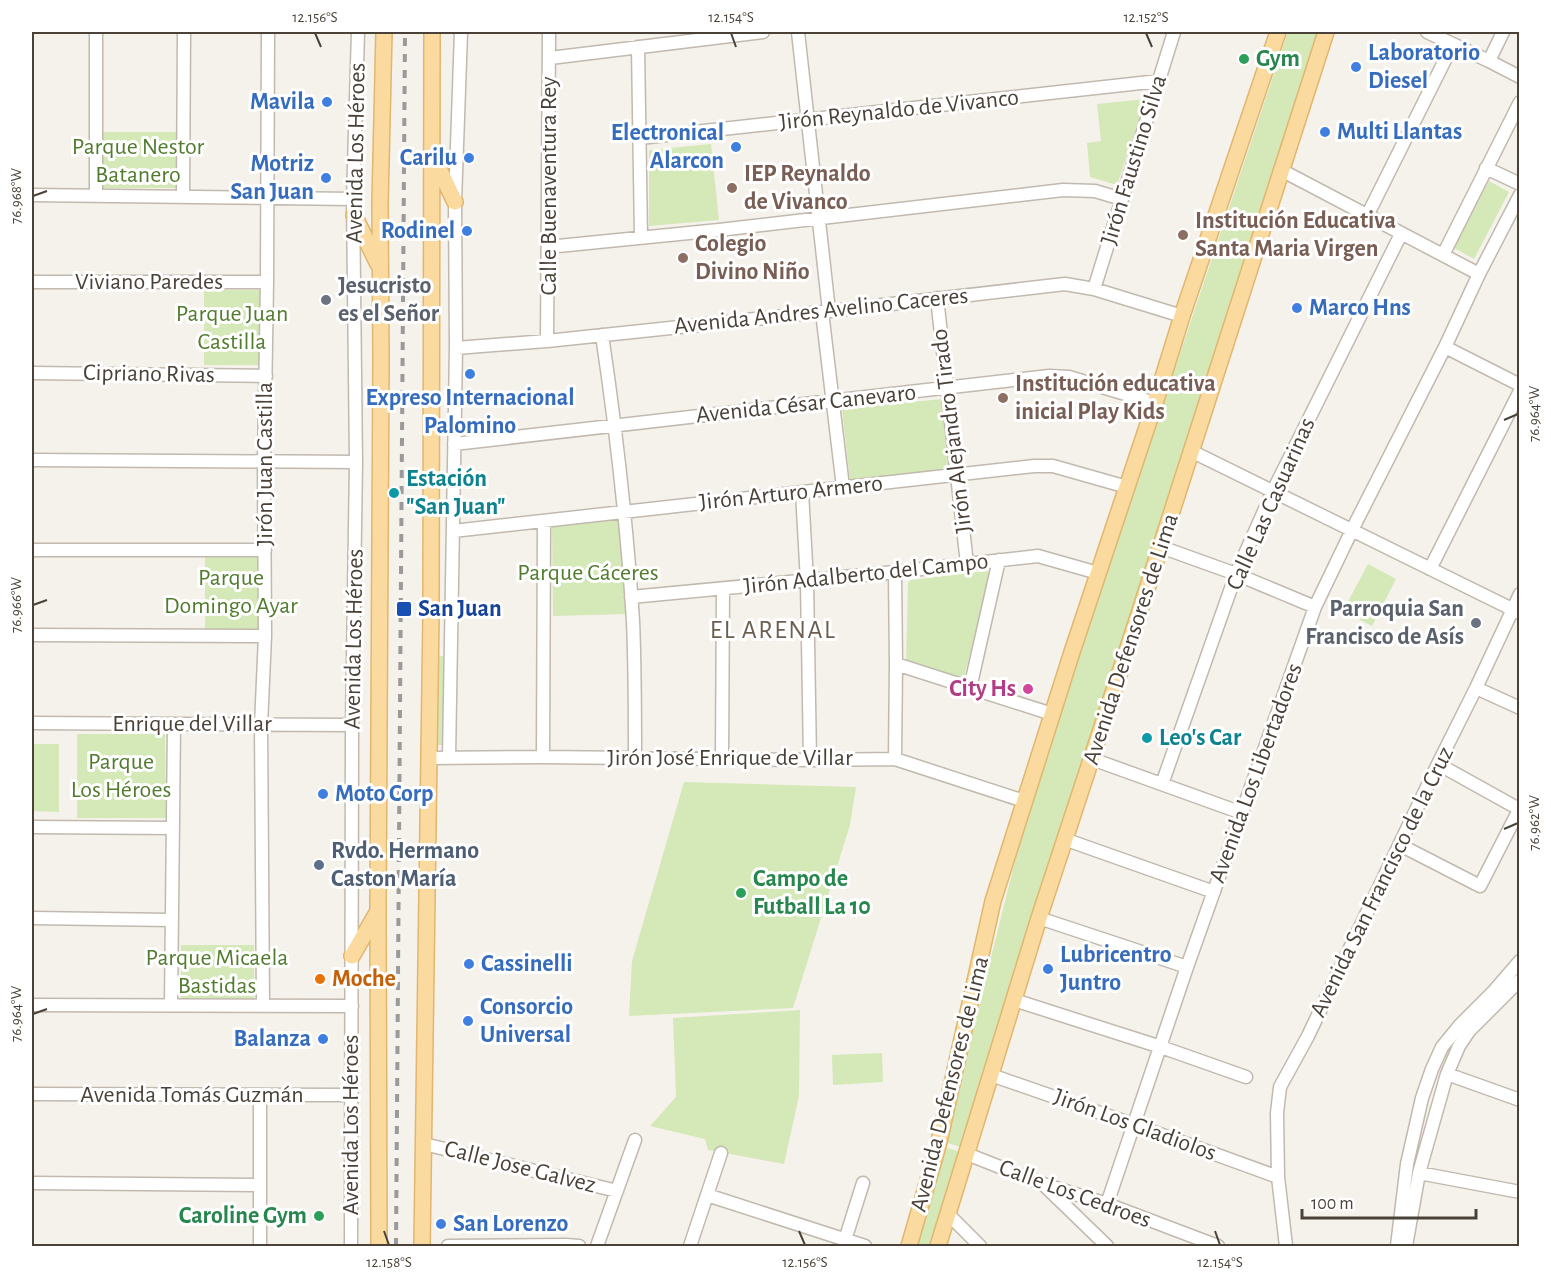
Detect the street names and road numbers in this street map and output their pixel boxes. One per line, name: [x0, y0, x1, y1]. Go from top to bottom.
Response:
street label: Avenida Los Héroes: [342, 62, 370, 244]
street label: Jirón Faustino Silva: [1097, 72, 1171, 248]
street label: Calle Buenaventura Rey: [537, 76, 561, 296]
street label: Jirón Reynaldo de Vivanco: [778, 85, 1020, 135]
street label: Viviano Paredes: [75, 270, 223, 294]
street label: Avenida Andres Avelino Caceres: [673, 284, 969, 338]
street label: Jirón Alejandro Tirado: [928, 328, 976, 534]
street label: Cipriano Rivas: [83, 361, 215, 387]
street label: Avenida César Canevaro: [695, 380, 917, 428]
street label: Jirón Juan Castilla: [253, 382, 277, 546]
street label: Calle Las Casuarinas: [1222, 414, 1320, 594]
street label: Jirón Arturo Armero: [698, 471, 884, 515]
street label: Avenida Defensores de Lima: [1079, 511, 1183, 767]
street label: Avenida Los Héroes: [340, 548, 368, 730]
street label: Jirón Adalberto del Campo: [742, 549, 990, 599]
street label: Avenida Los Libertadores: [1205, 660, 1307, 886]
street label: Enrique del Villar: [112, 712, 272, 736]
street label: Avenida San Francisco de la Cruz: [1306, 743, 1458, 1021]
street label: Jirón José Enrique de Villar: [607, 746, 853, 770]
street label: Avenida Defensores de Lima: [907, 954, 993, 1214]
street label: Avenida Los Héroes: [339, 1035, 363, 1215]
street label: Avenida Tomás Guzmán: [80, 1083, 304, 1107]
street label: Jirón Los Gladiolos: [1051, 1084, 1219, 1166]
street label: Calle Jose Galvez: [442, 1137, 598, 1197]
street label: Calle Los Cedroes: [996, 1155, 1154, 1233]

